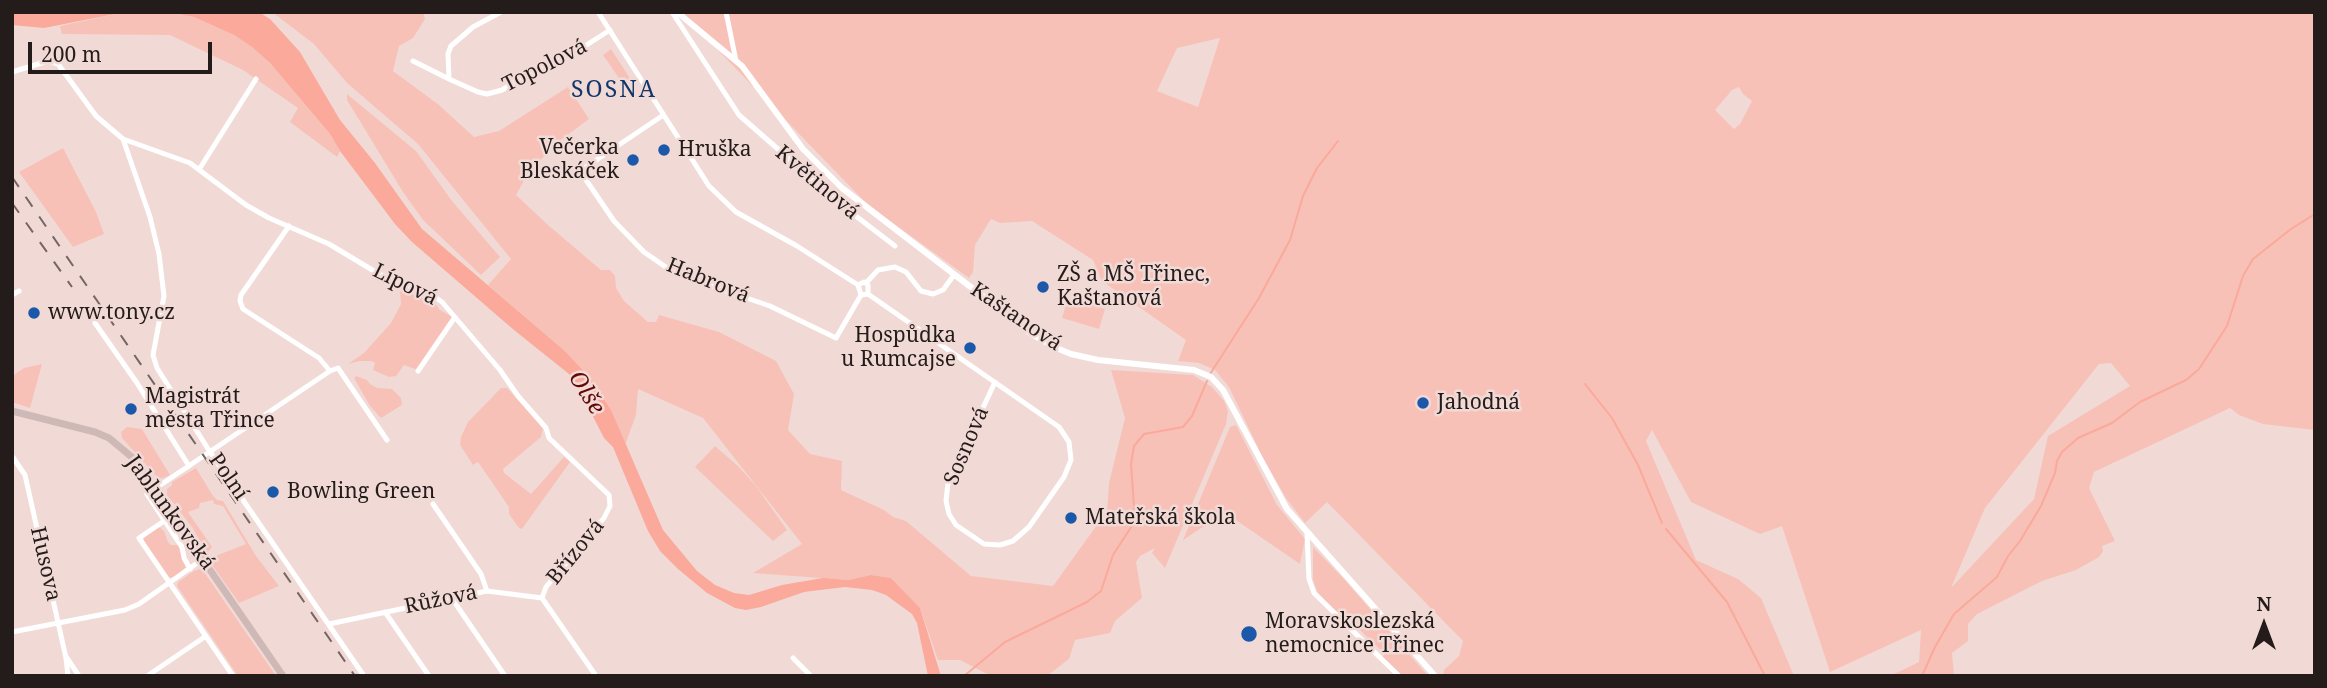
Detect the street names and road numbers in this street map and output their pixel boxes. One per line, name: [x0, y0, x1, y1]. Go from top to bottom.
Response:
street label: Topolová: [498, 34, 592, 98]
street label: Květinová: [770, 141, 864, 225]
street label: Habrová: [663, 253, 753, 309]
street label: Lípová: [369, 259, 441, 311]
street label: Kaštanová: [965, 277, 1067, 357]
street label: Sosnová: [939, 403, 995, 489]
street label: Polní: [203, 449, 253, 505]
street label: Jablunkovská: [120, 451, 220, 575]
street label: Břízová: [542, 514, 610, 590]
street label: Husova: [24, 524, 66, 604]
street label: Růžová: [402, 580, 480, 620]

